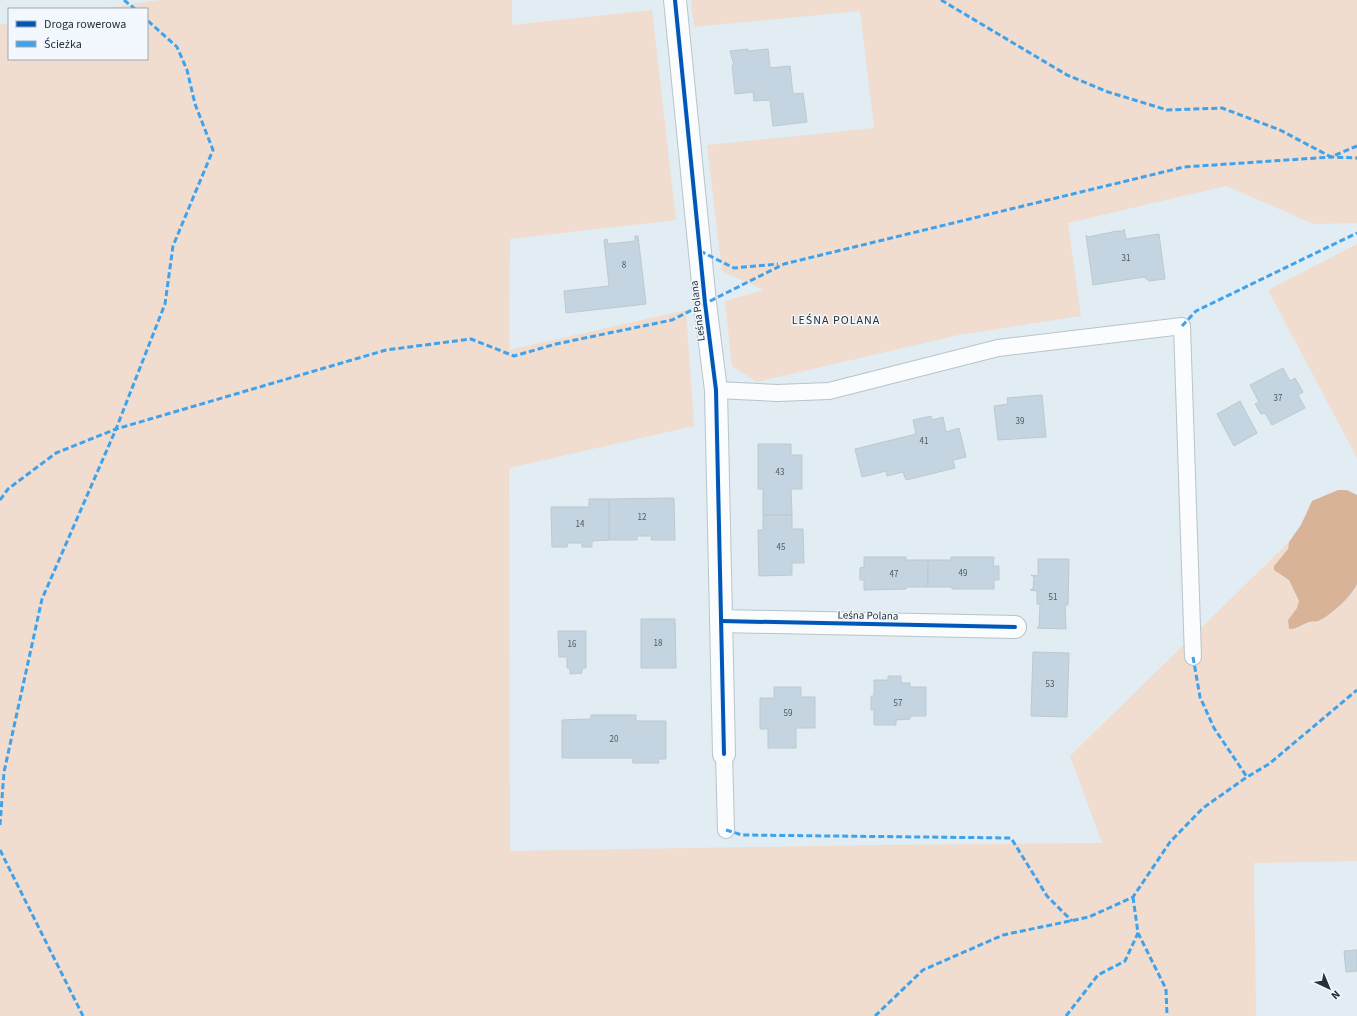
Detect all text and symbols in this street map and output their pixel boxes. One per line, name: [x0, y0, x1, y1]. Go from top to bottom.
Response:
legend: [8, 8, 148, 60]
text: Droga rowerowa: [44, 16, 126, 33]
text: Ścieżka: [44, 36, 82, 53]
house number: 31: [1122, 252, 1130, 265]
house number: 8: [622, 259, 627, 272]
street label: Leśna Polana: [686, 280, 709, 342]
district label: LEŚNA POLANA: [792, 312, 880, 329]
house number: 37: [1274, 392, 1283, 405]
house number: 39: [1016, 415, 1025, 428]
house number: 41: [920, 435, 928, 448]
house number: 43: [776, 466, 785, 479]
house number: 12: [638, 511, 647, 524]
house number: 14: [576, 518, 585, 531]
house number: 45: [777, 541, 786, 554]
house number: 49: [959, 567, 968, 580]
house number: 47: [890, 568, 899, 581]
house number: 51: [1049, 591, 1057, 604]
street label: Leśna Polana: [837, 607, 899, 624]
house number: 18: [654, 637, 663, 650]
house number: 16: [568, 638, 577, 651]
house number: 53: [1046, 678, 1055, 691]
house number: 57: [894, 697, 903, 710]
house number: 59: [784, 707, 793, 720]
house number: 20: [610, 733, 619, 746]
north arrow: [1309, 968, 1349, 1008]
text: N: [1328, 987, 1343, 1003]

